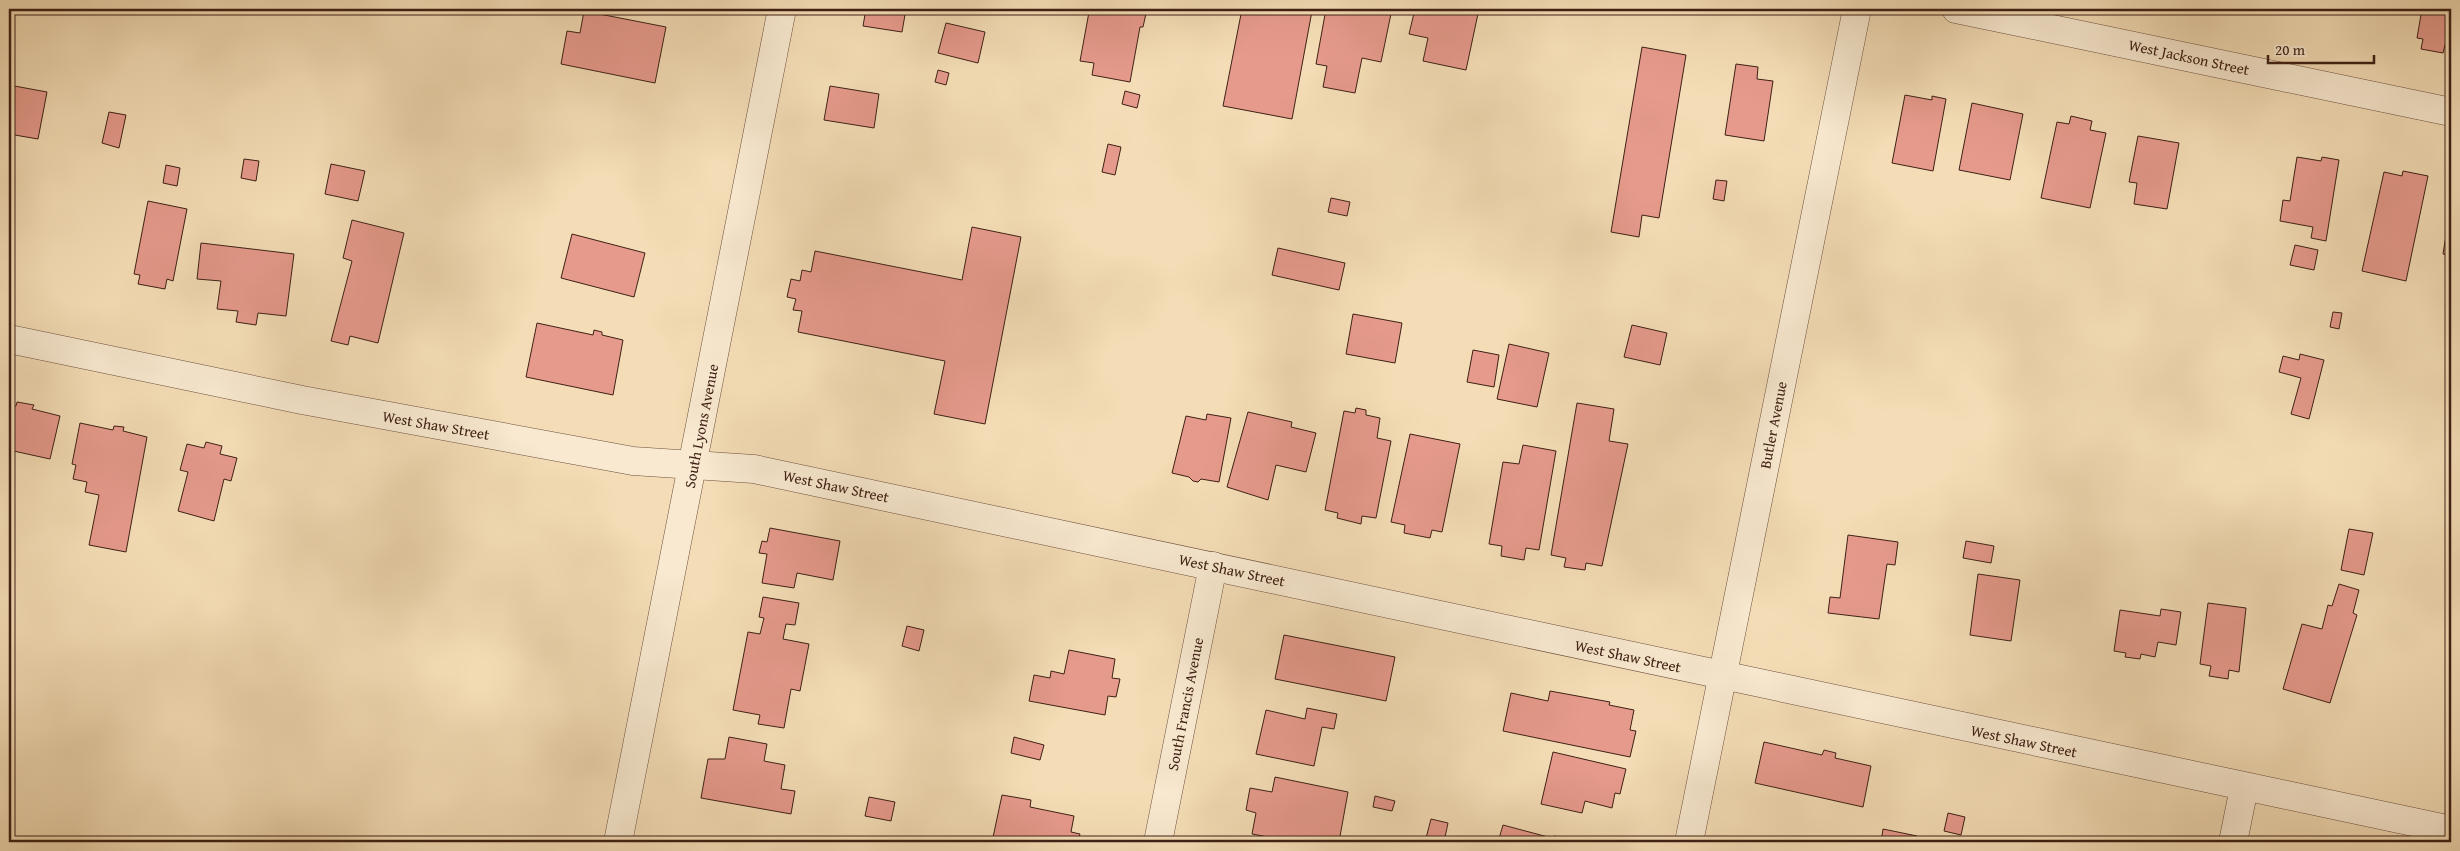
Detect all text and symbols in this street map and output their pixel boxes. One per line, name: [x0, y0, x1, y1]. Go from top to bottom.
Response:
scale bar: [2268, 32, 2374, 64]
street label: West Jackson Street: [2127, 34, 2252, 80]
text: 20 m: [2275, 39, 2306, 60]
street label: South Lyons Avenue: [679, 362, 723, 490]
street label: Butler Avenue: [1754, 379, 1792, 471]
street label: West Shaw Street: [381, 405, 492, 445]
street label: West Shaw Street: [781, 464, 892, 508]
street label: West Shaw Street: [1177, 548, 1288, 592]
street label: West Shaw Street: [1573, 634, 1684, 678]
street label: South Francis Avenue: [1162, 636, 1208, 772]
street label: West Shaw Street: [1969, 719, 2080, 763]

